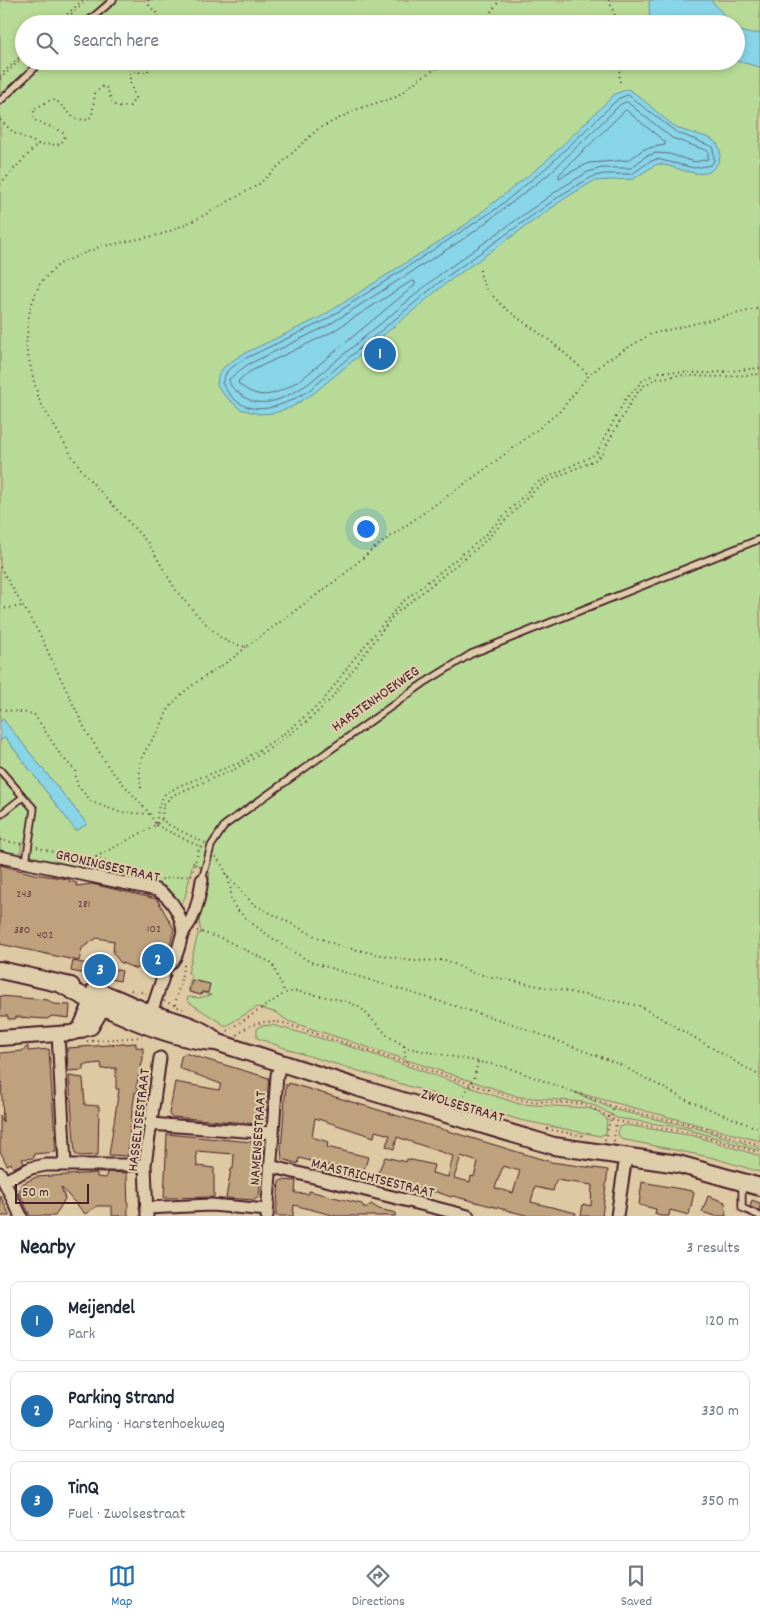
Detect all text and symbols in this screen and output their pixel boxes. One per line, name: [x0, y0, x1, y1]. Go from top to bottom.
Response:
search box: [15, 15, 745, 70]
icon: search: [33, 29, 61, 57]
text: Search here: [73, 29, 159, 56]
pin: 1: [364, 335, 396, 373]
your location: [353, 516, 379, 542]
street label: HARSTENHOEKWEG: [328, 661, 425, 738]
street label: GRONINGSESTRAAT: [53, 844, 162, 890]
house number: 243: [16, 886, 32, 903]
house number: 281: [78, 896, 90, 913]
house number: 102: [147, 921, 161, 938]
house number: 380: [14, 922, 30, 939]
house number: 402: [37, 927, 53, 944]
pin: 2: [142, 941, 174, 979]
pin: 3: [84, 951, 116, 989]
street label: HASSELTSESTRAAT: [123, 1067, 157, 1173]
street label: ZWOLSESTRAAT: [418, 1084, 507, 1130]
street label: NAMENSESTRAAT: [245, 1090, 273, 1186]
street label: MAASTRICHTSESTRAAT: [308, 1153, 437, 1205]
scale bar: [15, 1181, 89, 1204]
text: 50 m: [22, 1183, 49, 1203]
text: Nearby: [20, 1234, 75, 1264]
text: 3 results: [686, 1237, 740, 1260]
text: Meijendel: [68, 1296, 135, 1323]
text: 1: [35, 1310, 39, 1333]
text: 120 m: [705, 1310, 739, 1333]
text: Park: [68, 1323, 95, 1346]
text: Parking Strand: [68, 1386, 174, 1413]
text: 2: [34, 1400, 41, 1423]
text: 330 m: [701, 1400, 739, 1423]
text: Parking · Harstenhoekweg: [68, 1413, 225, 1436]
text: TinQ: [68, 1476, 99, 1503]
text: 3: [33, 1490, 41, 1513]
text: 350 m: [701, 1490, 739, 1513]
text: Fuel · Zwolsestraat: [68, 1503, 185, 1526]
tab: Map: [108, 1562, 136, 1612]
tab: Directions: [352, 1562, 405, 1612]
tab: Saved: [621, 1562, 652, 1612]

